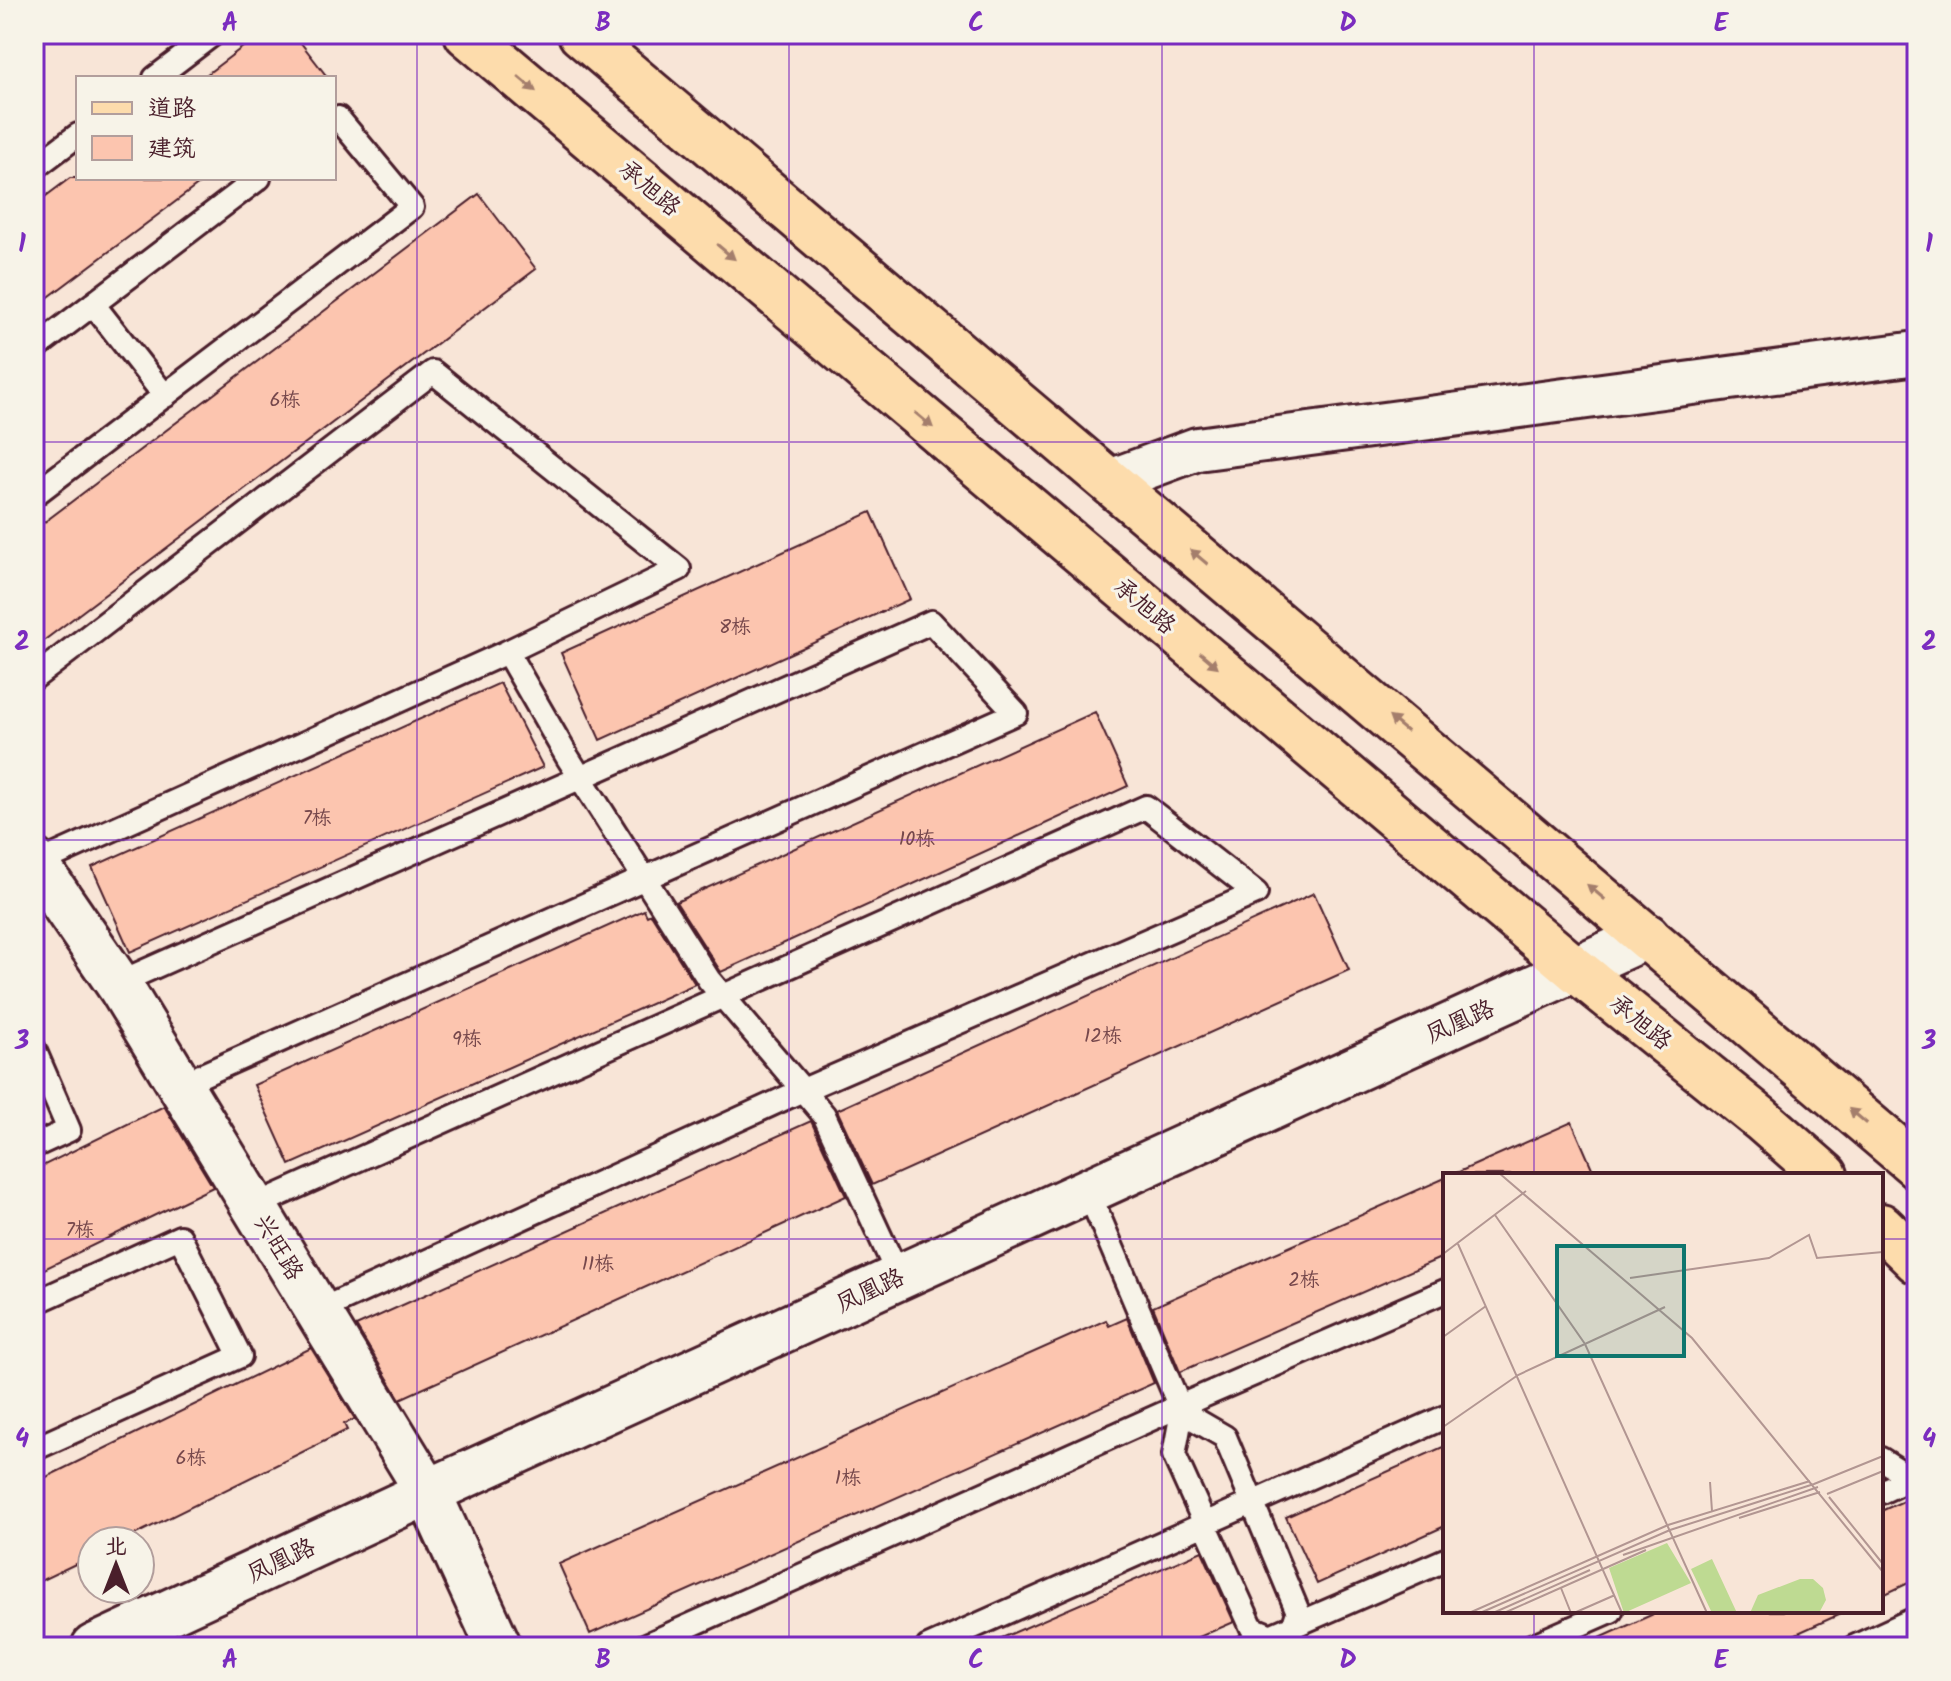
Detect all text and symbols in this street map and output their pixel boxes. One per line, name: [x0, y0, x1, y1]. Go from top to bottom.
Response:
text: A: [222, 3, 238, 45]
text: B: [595, 3, 611, 45]
text: C: [968, 3, 984, 45]
text: D: [1339, 3, 1357, 45]
text: E: [1714, 3, 1730, 45]
one-way arrow: [517, 75, 537, 92]
legend: [76, 76, 336, 180]
text: 道路: [148, 90, 196, 129]
text: 建筑: [148, 130, 196, 169]
street label: 承旭路: [609, 151, 689, 227]
text: 1: [18, 224, 26, 266]
text: 1: [1925, 224, 1933, 266]
one-way arrow: [715, 243, 735, 260]
house number: 6栋: [269, 385, 301, 417]
one-way arrow: [914, 411, 934, 428]
one-way arrow: [1189, 548, 1209, 566]
street label: 承旭路: [1104, 569, 1184, 645]
house number: 8栋: [719, 612, 751, 644]
text: 2: [14, 622, 30, 664]
text: 2: [1921, 622, 1937, 664]
one-way arrow: [1198, 651, 1218, 668]
one-way arrow: [1388, 716, 1407, 734]
house number: 7栋: [302, 803, 332, 835]
house number: 10栋: [899, 824, 935, 856]
one-way arrow: [1586, 884, 1606, 901]
street label: 承旭路: [1600, 985, 1680, 1061]
street label: 凤凰路: [1420, 990, 1501, 1055]
text: 3: [14, 1021, 29, 1063]
house number: 12栋: [1084, 1021, 1122, 1053]
text: 3: [1921, 1021, 1936, 1063]
house number: 9栋: [452, 1024, 482, 1056]
one-way arrow: [1848, 1108, 1868, 1125]
inset map: [1443, 1173, 1883, 1613]
street label: 兴旺路: [242, 1207, 313, 1289]
house number: 7栋: [65, 1215, 95, 1247]
house number: 11栋: [582, 1249, 614, 1281]
street label: 凤凰路: [830, 1258, 912, 1324]
house number: 2栋: [1288, 1265, 1320, 1297]
text: 4: [15, 1419, 29, 1461]
text: 4: [1922, 1419, 1936, 1461]
house number: 6栋: [175, 1443, 207, 1475]
house number: 1栋: [835, 1463, 861, 1495]
north arrow: [76, 1525, 156, 1605]
street label: 凤凰路: [241, 1528, 323, 1594]
text: 北: [105, 1530, 127, 1565]
text: A: [222, 1640, 238, 1681]
text: B: [595, 1640, 611, 1681]
text: C: [968, 1640, 984, 1681]
text: D: [1339, 1640, 1357, 1681]
text: E: [1714, 1640, 1730, 1681]

